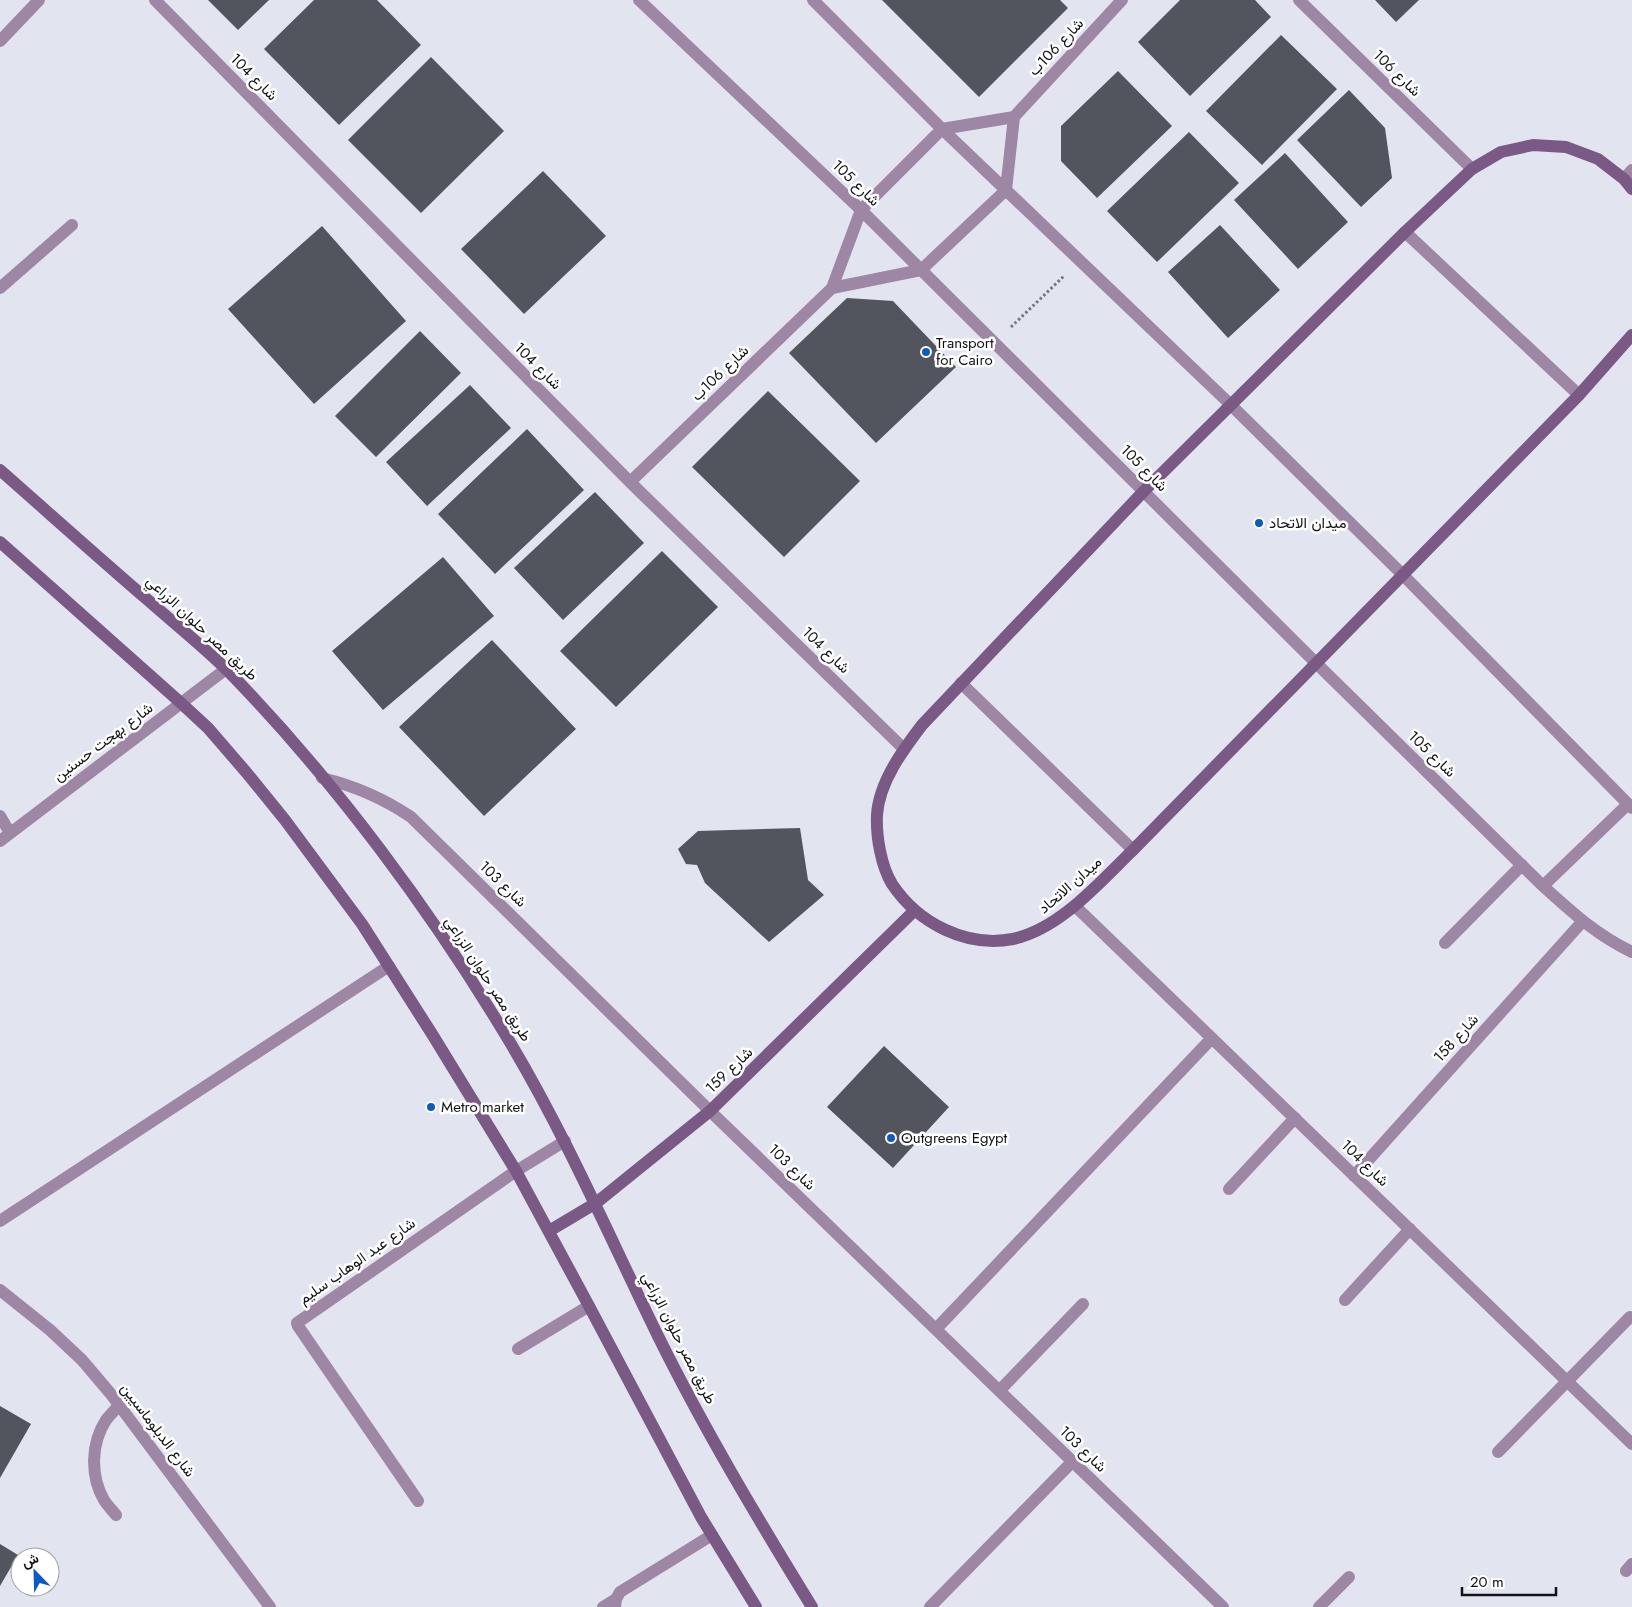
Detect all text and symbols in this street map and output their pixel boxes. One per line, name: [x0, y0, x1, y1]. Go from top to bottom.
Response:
street label: شارع 106ب: [1023, 13, 1089, 81]
street label: شارع 106: [1368, 45, 1426, 102]
street label: شارع 104: [225, 48, 283, 106]
street label: شارع 105: [827, 155, 885, 211]
place label: Transport for Cairo: [936, 332, 994, 371]
street label: شارع 104: [509, 337, 567, 395]
street label: شارع 106ب: [686, 340, 754, 406]
marker: Transport for Cairo: [920, 346, 932, 358]
street label: شارع 105: [1115, 439, 1173, 497]
place label: ميدان الاتحاد: [1269, 512, 1346, 534]
marker: ميدان الاتحاد: [1253, 517, 1265, 529]
street label: طريق مصر حلوان الزراعي: [140, 570, 263, 687]
street label: شارع 104: [797, 622, 855, 679]
street label: شارع بهجت حسنين: [49, 697, 158, 787]
street label: شارع 105: [1403, 726, 1461, 782]
street label: ميدان الاتحاد: [1034, 851, 1106, 919]
street label: شارع 103: [474, 856, 532, 912]
street label: طريق مصر حلوان الزراعي: [437, 912, 537, 1047]
street label: شارع 158: [1428, 1009, 1484, 1067]
street label: شارع 159: [700, 1042, 758, 1098]
place label: Metro market: [441, 1096, 524, 1118]
marker: Metro market: [425, 1101, 437, 1113]
place label: Outgreens Egypt: [901, 1127, 1008, 1149]
marker: Outgreens Egypt: [885, 1132, 897, 1144]
street label: شارع 104: [1336, 1135, 1394, 1192]
street label: شارع 103: [763, 1139, 821, 1195]
street label: شارع عبد الوهاب سليم: [294, 1212, 420, 1310]
street label: طريق مصر حلوان الزراعي: [634, 1268, 722, 1409]
street label: شارع الدبلوماسيين: [115, 1378, 201, 1482]
street label: شارع 103: [1054, 1421, 1112, 1477]
north arrow: [10, 1547, 60, 1597]
text: ش: [18, 1547, 42, 1573]
scale bar: [1462, 1564, 1556, 1596]
text: 20 m: [1470, 1571, 1504, 1593]

